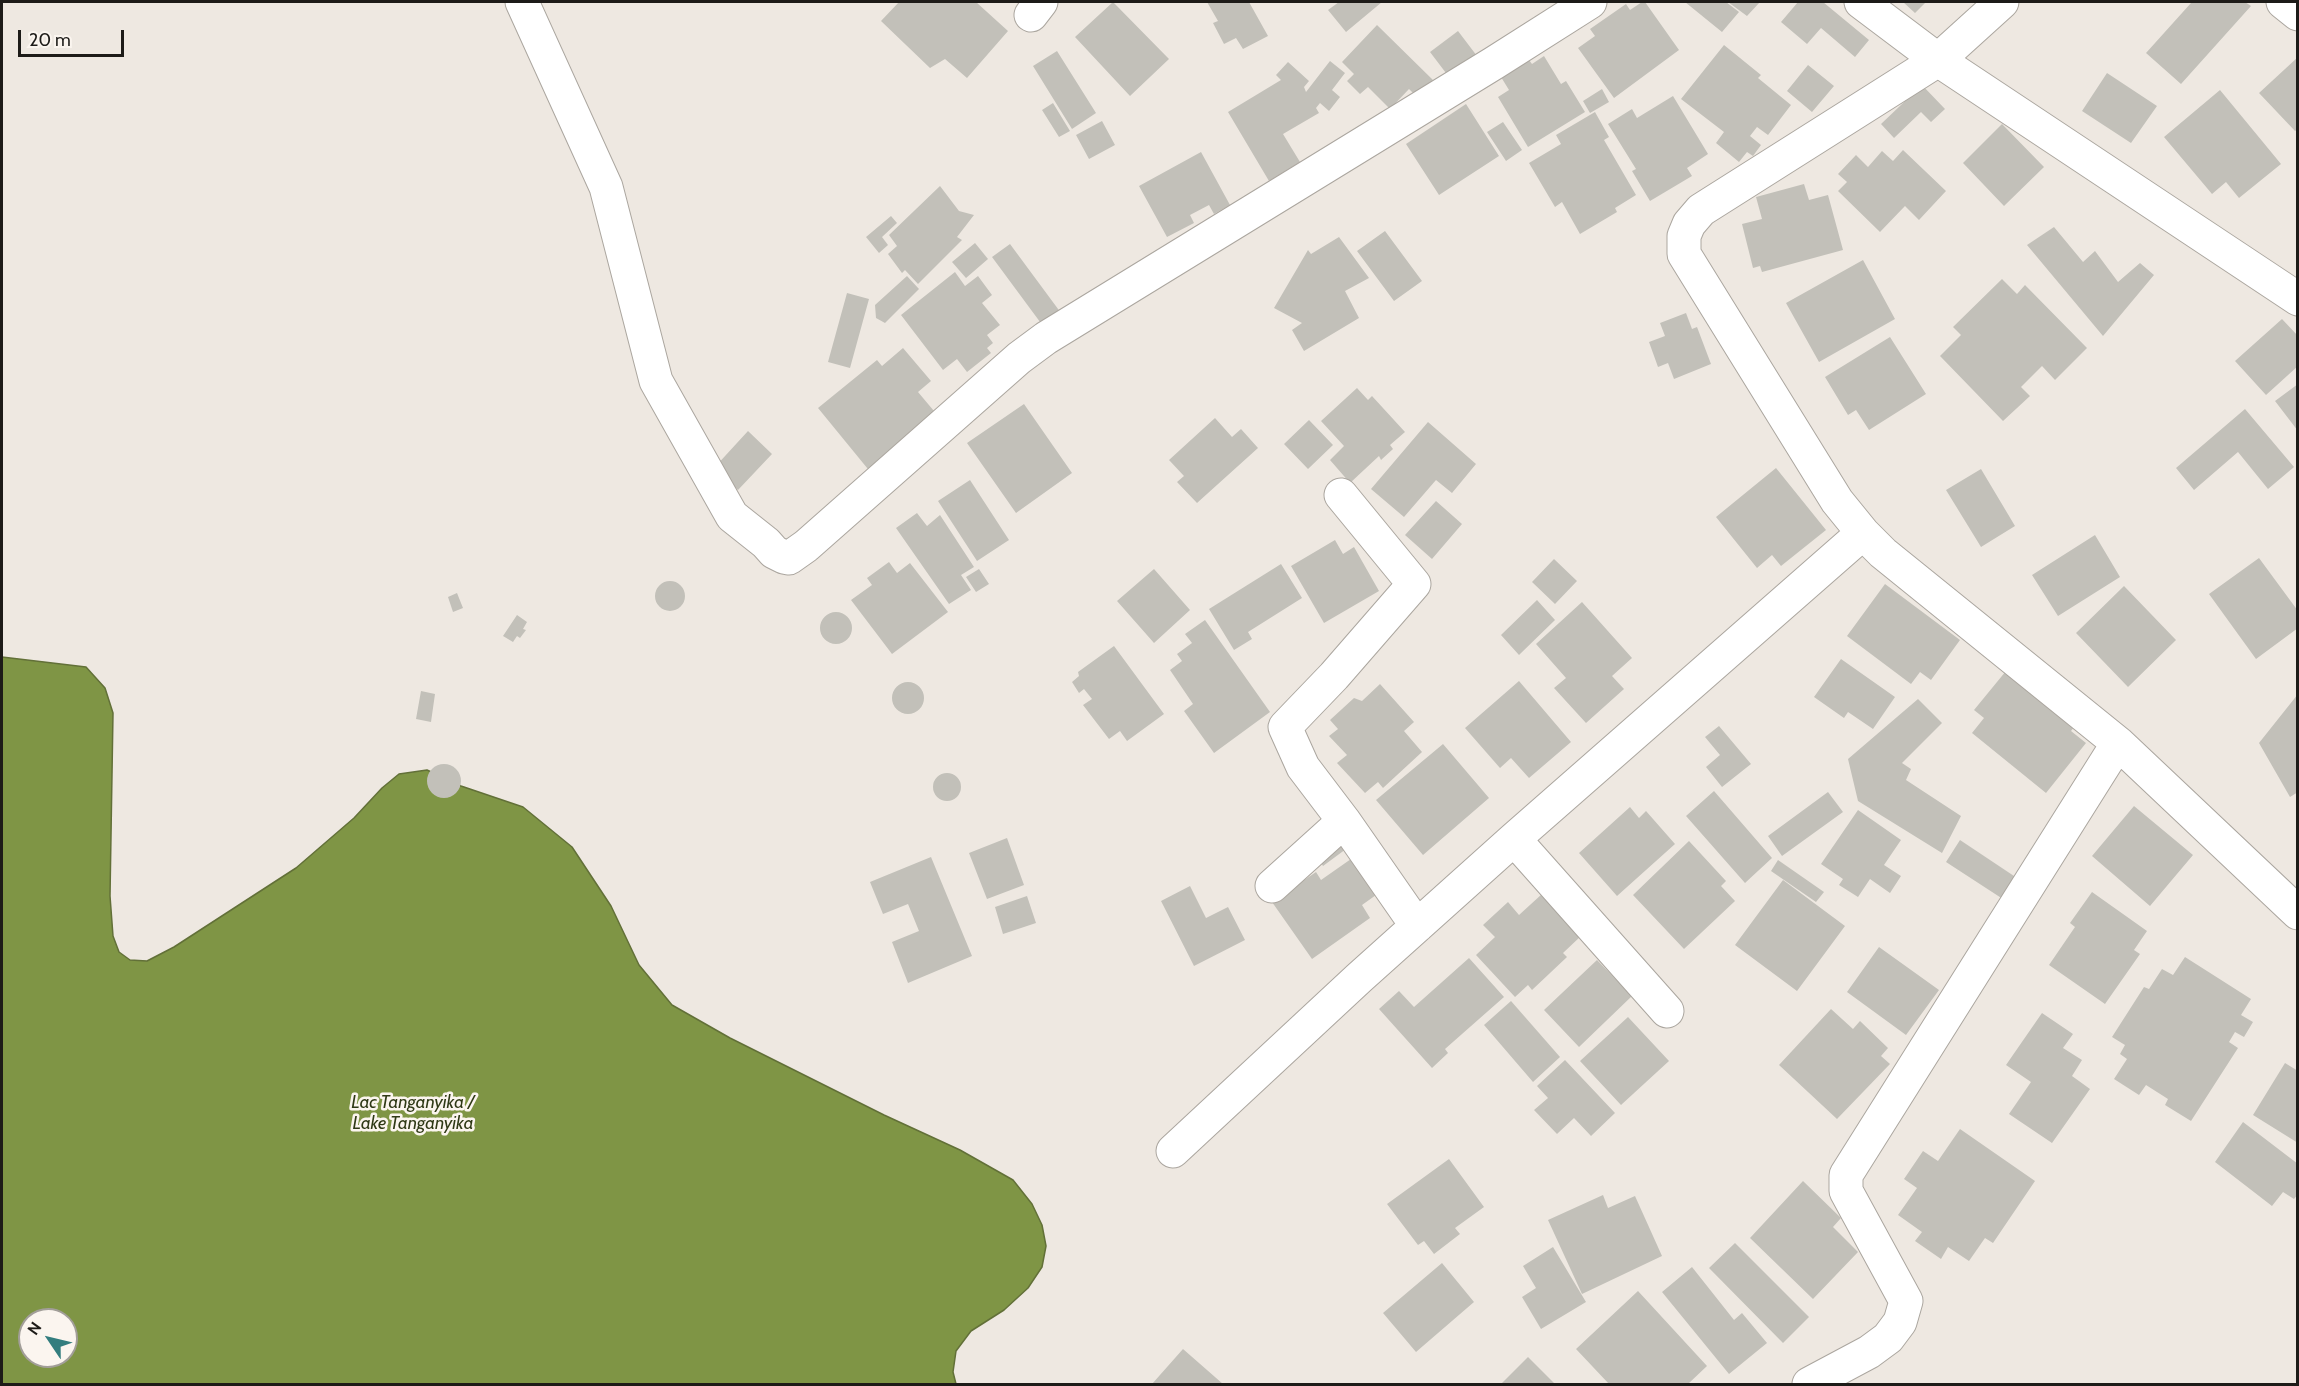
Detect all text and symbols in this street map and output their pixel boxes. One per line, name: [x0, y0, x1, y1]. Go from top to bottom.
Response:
scale bar: [21, 18, 128, 56]
text: 20 m: [29, 29, 71, 51]
water label: Lac Tanganyika / Lake Tanganyika: [351, 1092, 475, 1134]
north arrow: [18, 1308, 78, 1368]
text: N: [23, 1318, 46, 1339]

